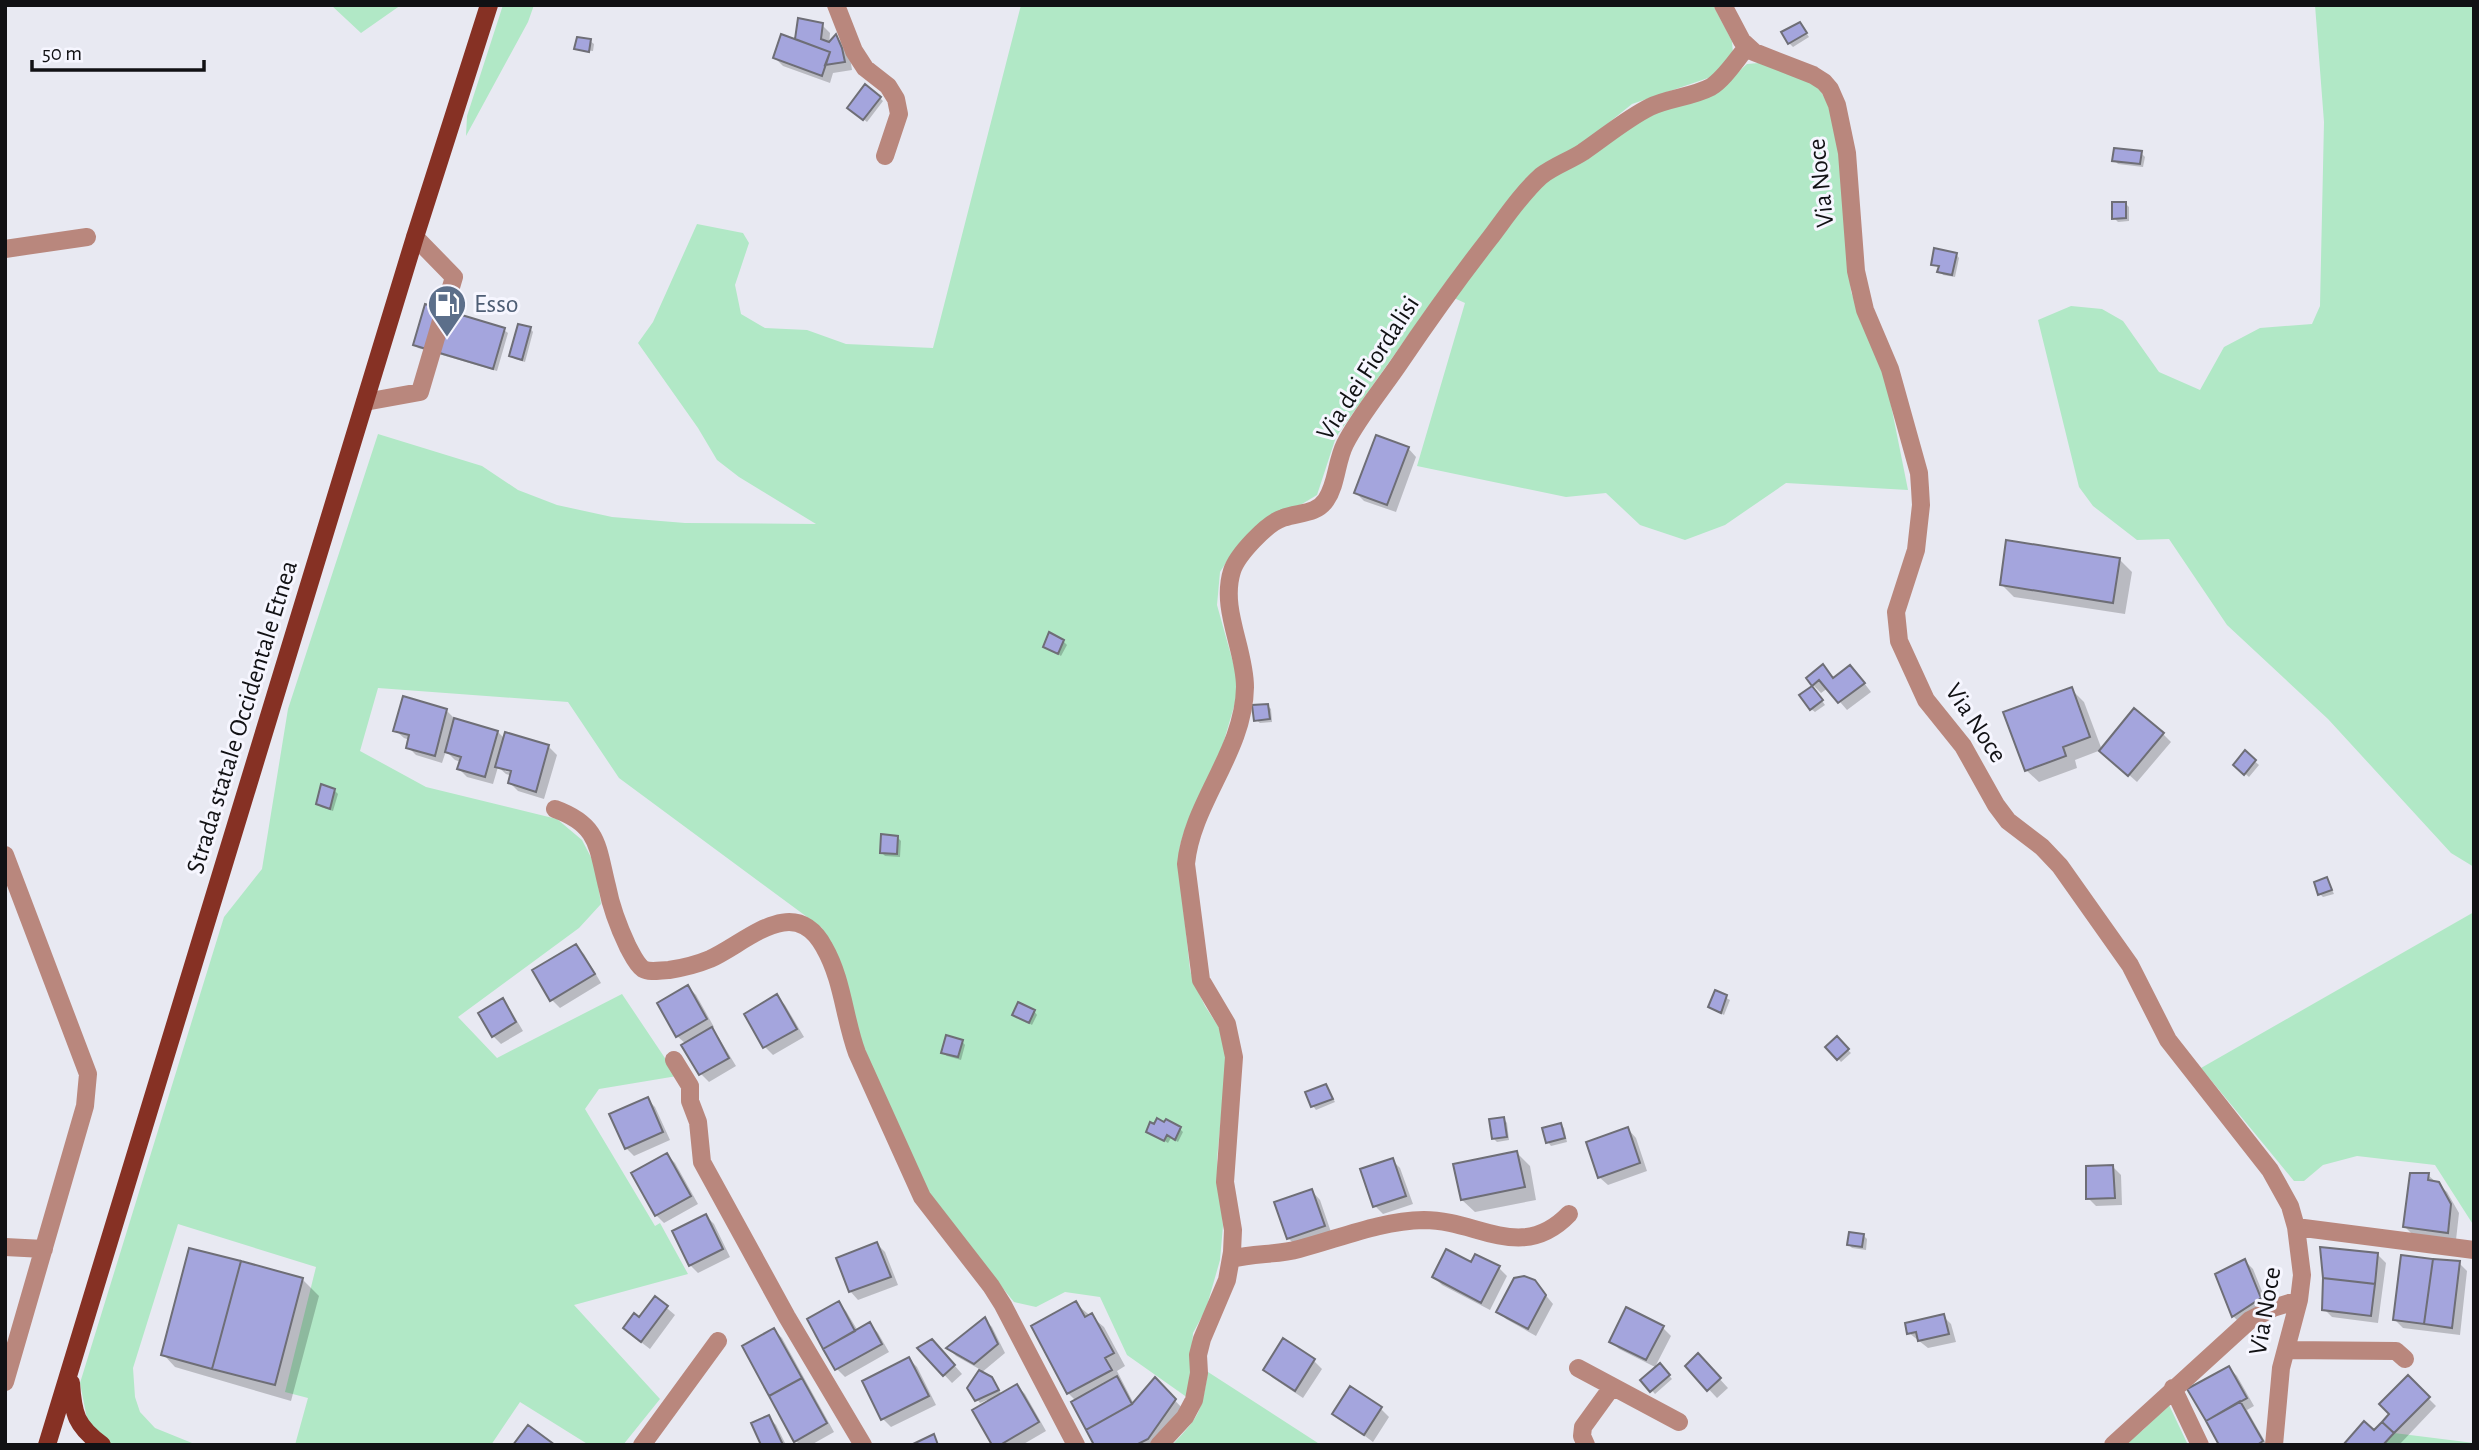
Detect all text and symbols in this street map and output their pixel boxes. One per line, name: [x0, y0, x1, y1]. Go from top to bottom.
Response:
scale bar: [32, 28, 203, 72]
text: 50 m: [42, 43, 82, 64]
street label: Via Noce: [1803, 137, 1839, 229]
fuel station icon: Esso: [426, 283, 468, 338]
place label: Esso: [474, 291, 519, 317]
street label: Via dei Fiordalisi: [1312, 291, 1424, 445]
street label: Strada statale Occidentale Etnea: [182, 557, 302, 877]
street label: Via Noce: [1940, 679, 2012, 767]
street label: Via Noce: [2244, 1265, 2286, 1357]

